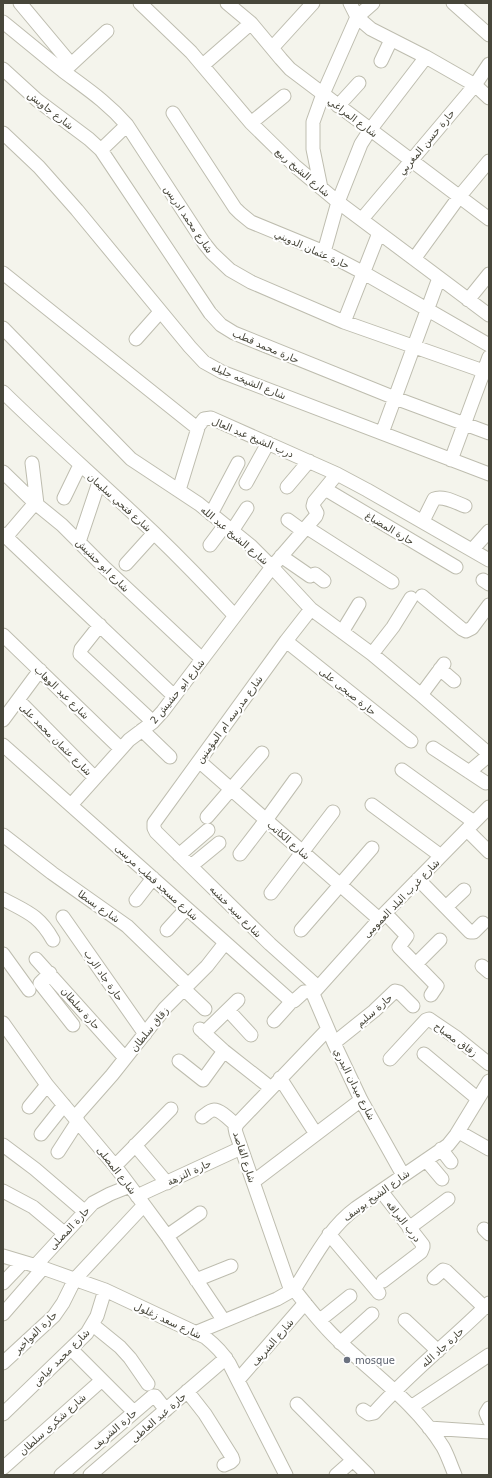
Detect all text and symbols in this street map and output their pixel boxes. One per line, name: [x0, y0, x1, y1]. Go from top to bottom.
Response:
street label: شارع جاويش: [25, 89, 76, 132]
street label: شارع المراغي: [325, 95, 380, 140]
street label: حارة حسن المغربي: [396, 108, 458, 178]
street label: شارع الشيخ ربيع: [272, 146, 332, 200]
street label: شارع محمد ادريس: [161, 183, 215, 256]
street label: حارة عثمان الدويني: [272, 228, 351, 272]
street label: حارة محمد قطب: [231, 327, 301, 365]
street label: شارع الشيخه جليله: [210, 362, 288, 402]
street label: درب الشيخ عبد العال: [210, 415, 295, 461]
street label: شارع فتحي سليمان: [85, 471, 154, 535]
street label: شارع الشيخ عبد الله: [198, 504, 271, 568]
street label: حارة المضباغ: [363, 510, 416, 548]
street label: شارع ابو حشيش: [73, 537, 131, 595]
street label: شارع ابو حشيش 2: [148, 657, 208, 726]
street label: شارع عبد الوهاب: [31, 664, 91, 722]
street label: حارة صبحى على: [317, 665, 378, 718]
street label: شارع مدرسه ام المؤمنين: [194, 673, 266, 766]
street label: شارع عثمان محمد على: [17, 701, 94, 778]
street label: شارع الكاتب: [265, 819, 312, 862]
street label: شارع مسجد قطب مرسى: [112, 842, 201, 923]
street label: شارع غرب البلد العمومى: [361, 857, 442, 940]
street label: شارع سيد خشبه: [207, 883, 264, 940]
street label: شارع بسطا: [75, 888, 122, 926]
street label: حارة جاد الرب: [82, 948, 125, 1003]
street label: حارة سلطان: [59, 985, 102, 1032]
street label: حارة سليم: [354, 992, 395, 1030]
street label: زقاق سلطان: [128, 1005, 171, 1054]
street label: زقاق مصباح: [432, 1020, 479, 1059]
street label: شارع ميدان البدري: [331, 1047, 377, 1122]
street label: شارع القاصد: [230, 1130, 258, 1184]
street label: شارع المصلى: [94, 1144, 139, 1197]
street label: حارة النزهة: [165, 1157, 213, 1187]
street label: شارع الشيخ يوسف: [341, 1168, 412, 1224]
street label: درب البراقه: [384, 1199, 423, 1244]
street label: حارة المصلى: [47, 1205, 92, 1252]
street label: شارع سعد زغلول: [132, 1300, 203, 1342]
street label: حارة الفواخير: [11, 1309, 59, 1356]
street label: شارع الشريف: [249, 1317, 297, 1369]
street label: حارة جاد الله: [419, 1325, 466, 1369]
street label: شارع محمد عياض: [31, 1327, 93, 1389]
marker: mosque: [342, 1355, 352, 1365]
place label: mosque: [355, 1355, 395, 1366]
street label: حارة عبد العاطى: [128, 1390, 188, 1444]
street label: شارع شكرى سلطان: [17, 1391, 89, 1458]
street label: حارة الشريف: [90, 1407, 139, 1452]

